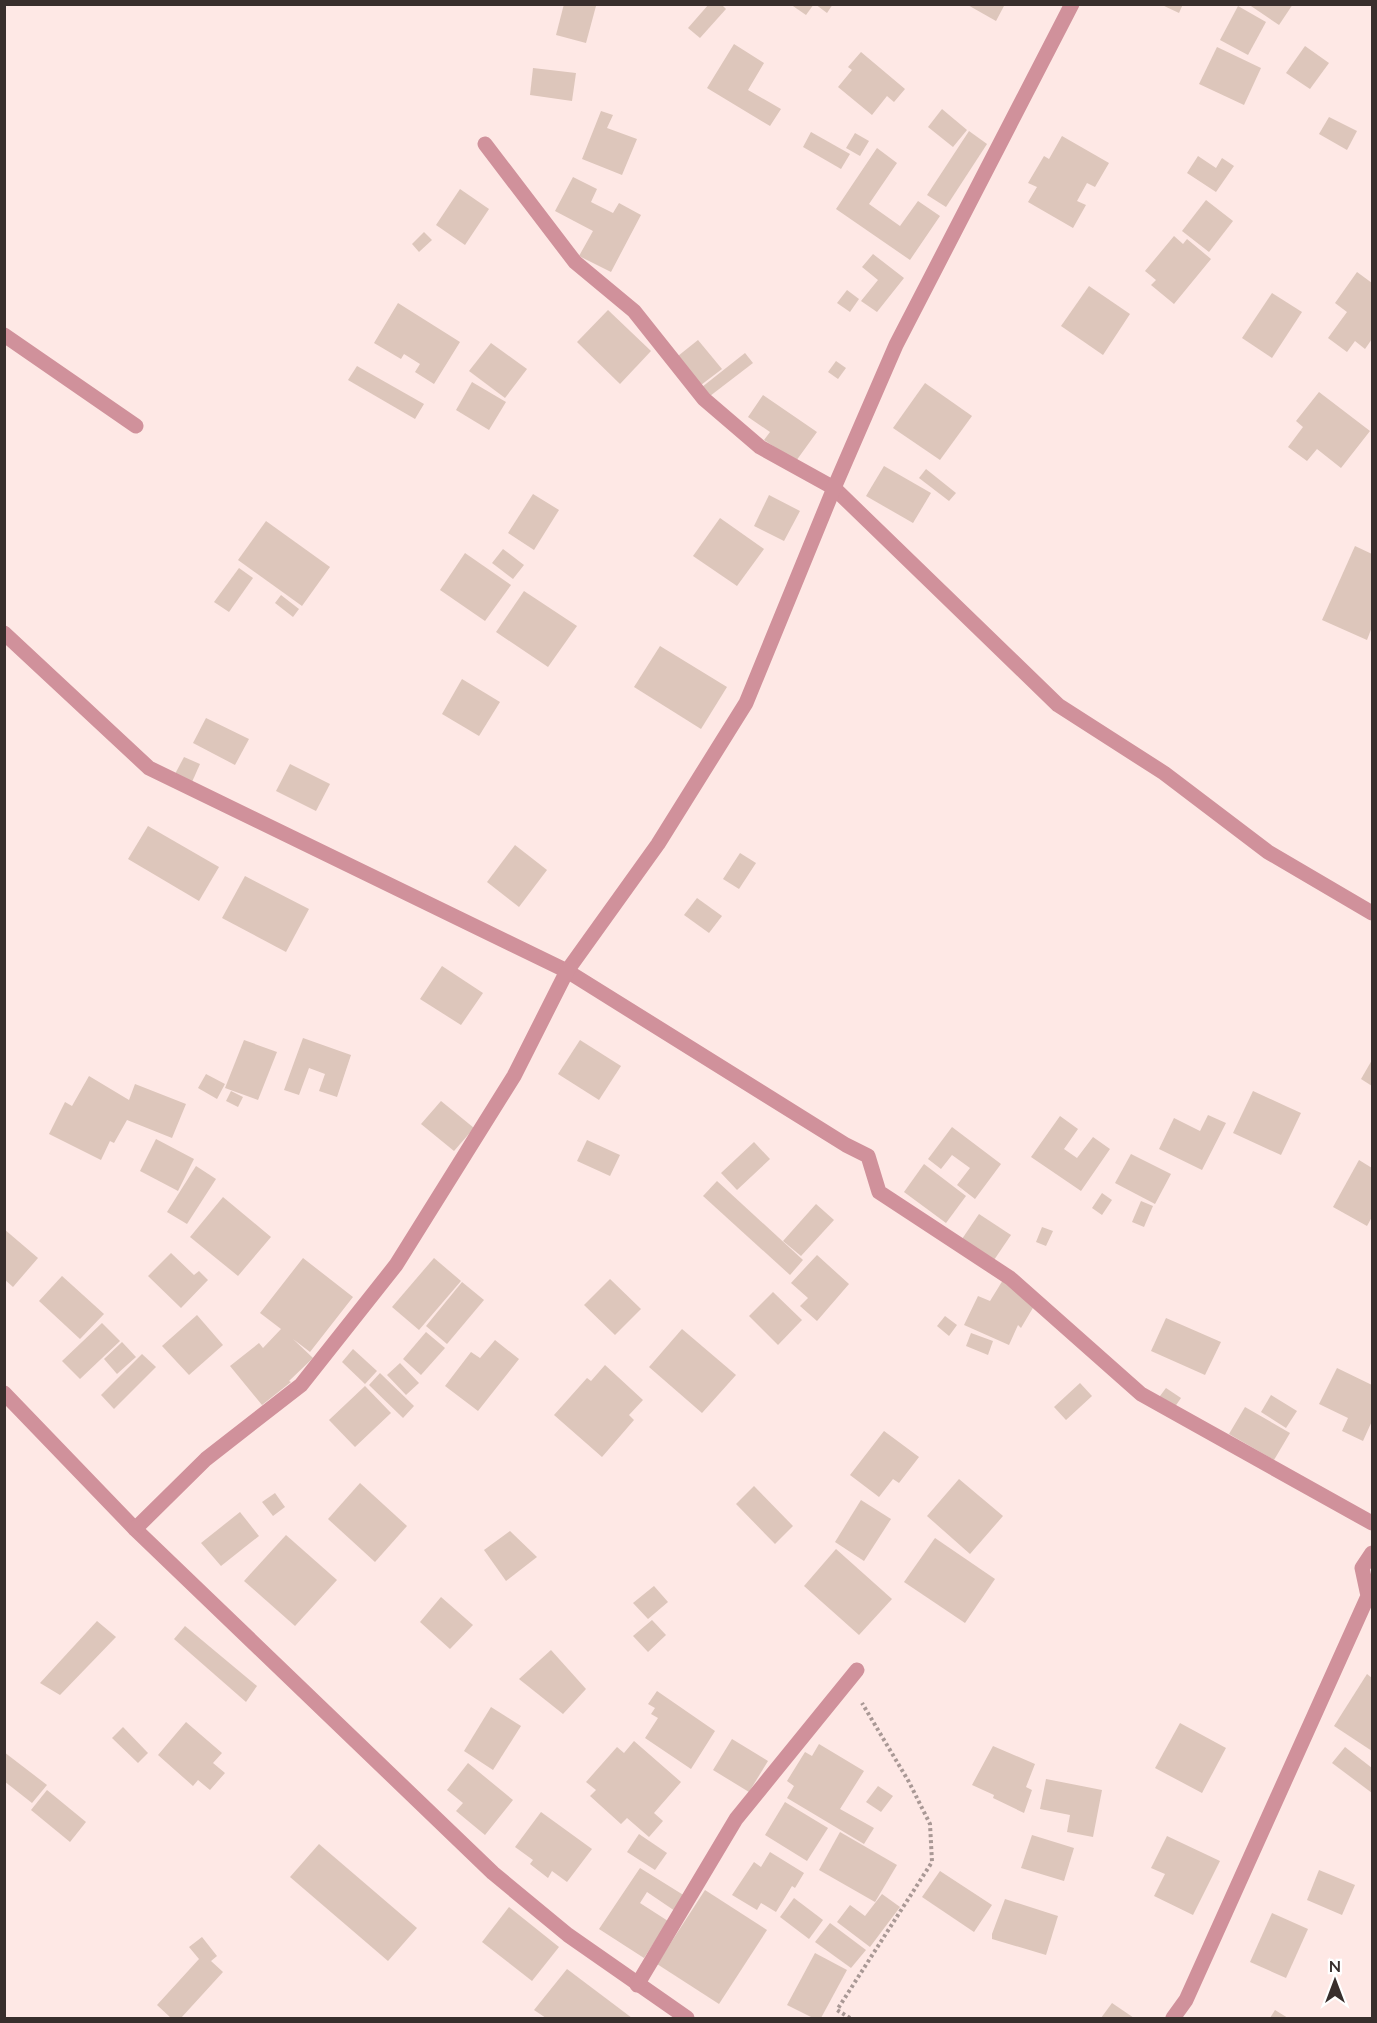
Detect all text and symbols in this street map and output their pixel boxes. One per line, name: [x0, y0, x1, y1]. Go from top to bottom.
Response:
north arrow: [1305, 1951, 1365, 2011]
text: N: [1329, 1956, 1341, 1975]

